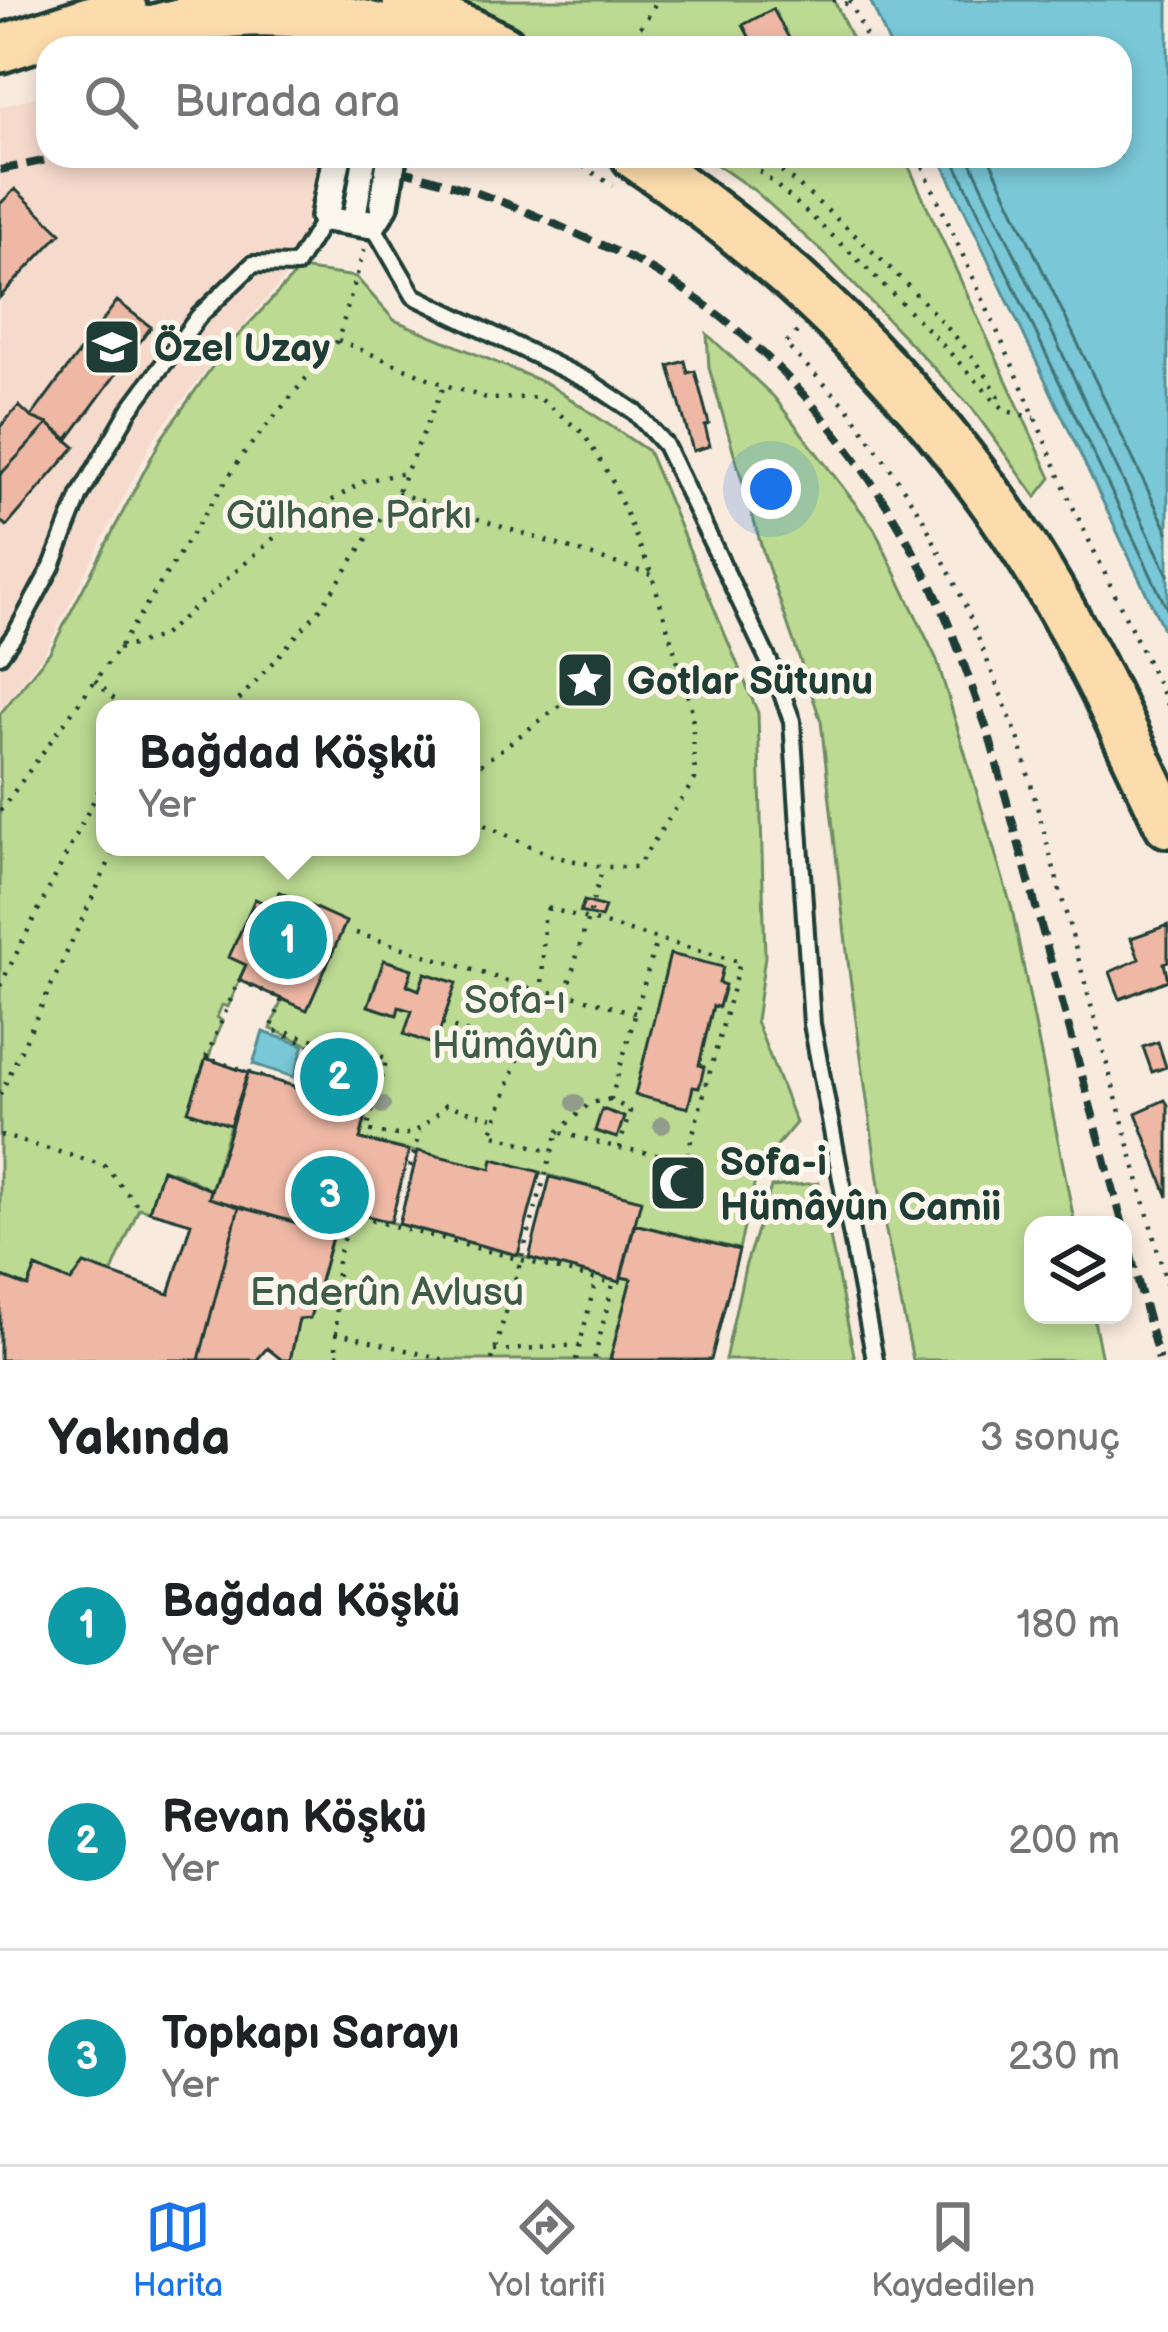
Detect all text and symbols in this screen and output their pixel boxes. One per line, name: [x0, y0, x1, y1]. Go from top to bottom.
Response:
search box: [36, 36, 1132, 168]
icon: search: [78, 69, 144, 135]
text: Burada ara: [174, 75, 400, 130]
school or university icon: Özel Uzay: [81, 316, 143, 378]
place label: Özel Uzay: [154, 324, 330, 373]
your location: [741, 459, 801, 519]
park label: Gülhane Parkı: [226, 493, 472, 540]
place icon: Gotlar Sütunu: [554, 649, 616, 711]
place label: Gotlar Sütunu: [627, 659, 873, 706]
popup: [96, 700, 480, 856]
text: Bağdad Köşkü: [139, 727, 437, 782]
text: Yer: [139, 782, 196, 829]
pin: 1: [249, 895, 327, 985]
park label: Sofa-ı Hümâyûn: [432, 978, 598, 1070]
pin: 2: [300, 1032, 378, 1122]
place label: Sofa-i Hümâyûn Camii: [720, 1140, 1001, 1232]
pin: 3: [291, 1150, 369, 1240]
mosque icon: Sofa-i Hümâyûn Camii: [647, 1152, 709, 1214]
map controls: [1024, 1216, 1132, 1324]
button: layers: [1024, 1216, 1132, 1324]
park label: Enderûn Avlusu: [250, 1270, 524, 1317]
text: Yakında: [48, 1408, 231, 1469]
text: 3 sonuç: [980, 1415, 1120, 1462]
text: Bağdad Köşkü: [162, 1575, 460, 1630]
text: 1: [79, 1602, 95, 1649]
text: 180 m: [1016, 1602, 1120, 1649]
text: Yer: [162, 1630, 219, 1677]
text: Revan Köşkü: [162, 1791, 427, 1846]
text: 2: [75, 1818, 99, 1865]
text: 200 m: [1008, 1818, 1120, 1865]
text: Yer: [162, 1846, 219, 1893]
text: Topkapı Sarayı: [162, 2007, 459, 2062]
text: 3: [76, 2034, 98, 2081]
text: 230 m: [1008, 2034, 1120, 2081]
text: Yer: [162, 2062, 219, 2109]
tab: Harita: [133, 2194, 223, 2306]
tab: Yol tarifi: [489, 2194, 606, 2306]
tab: Kaydedilen: [871, 2194, 1035, 2306]

